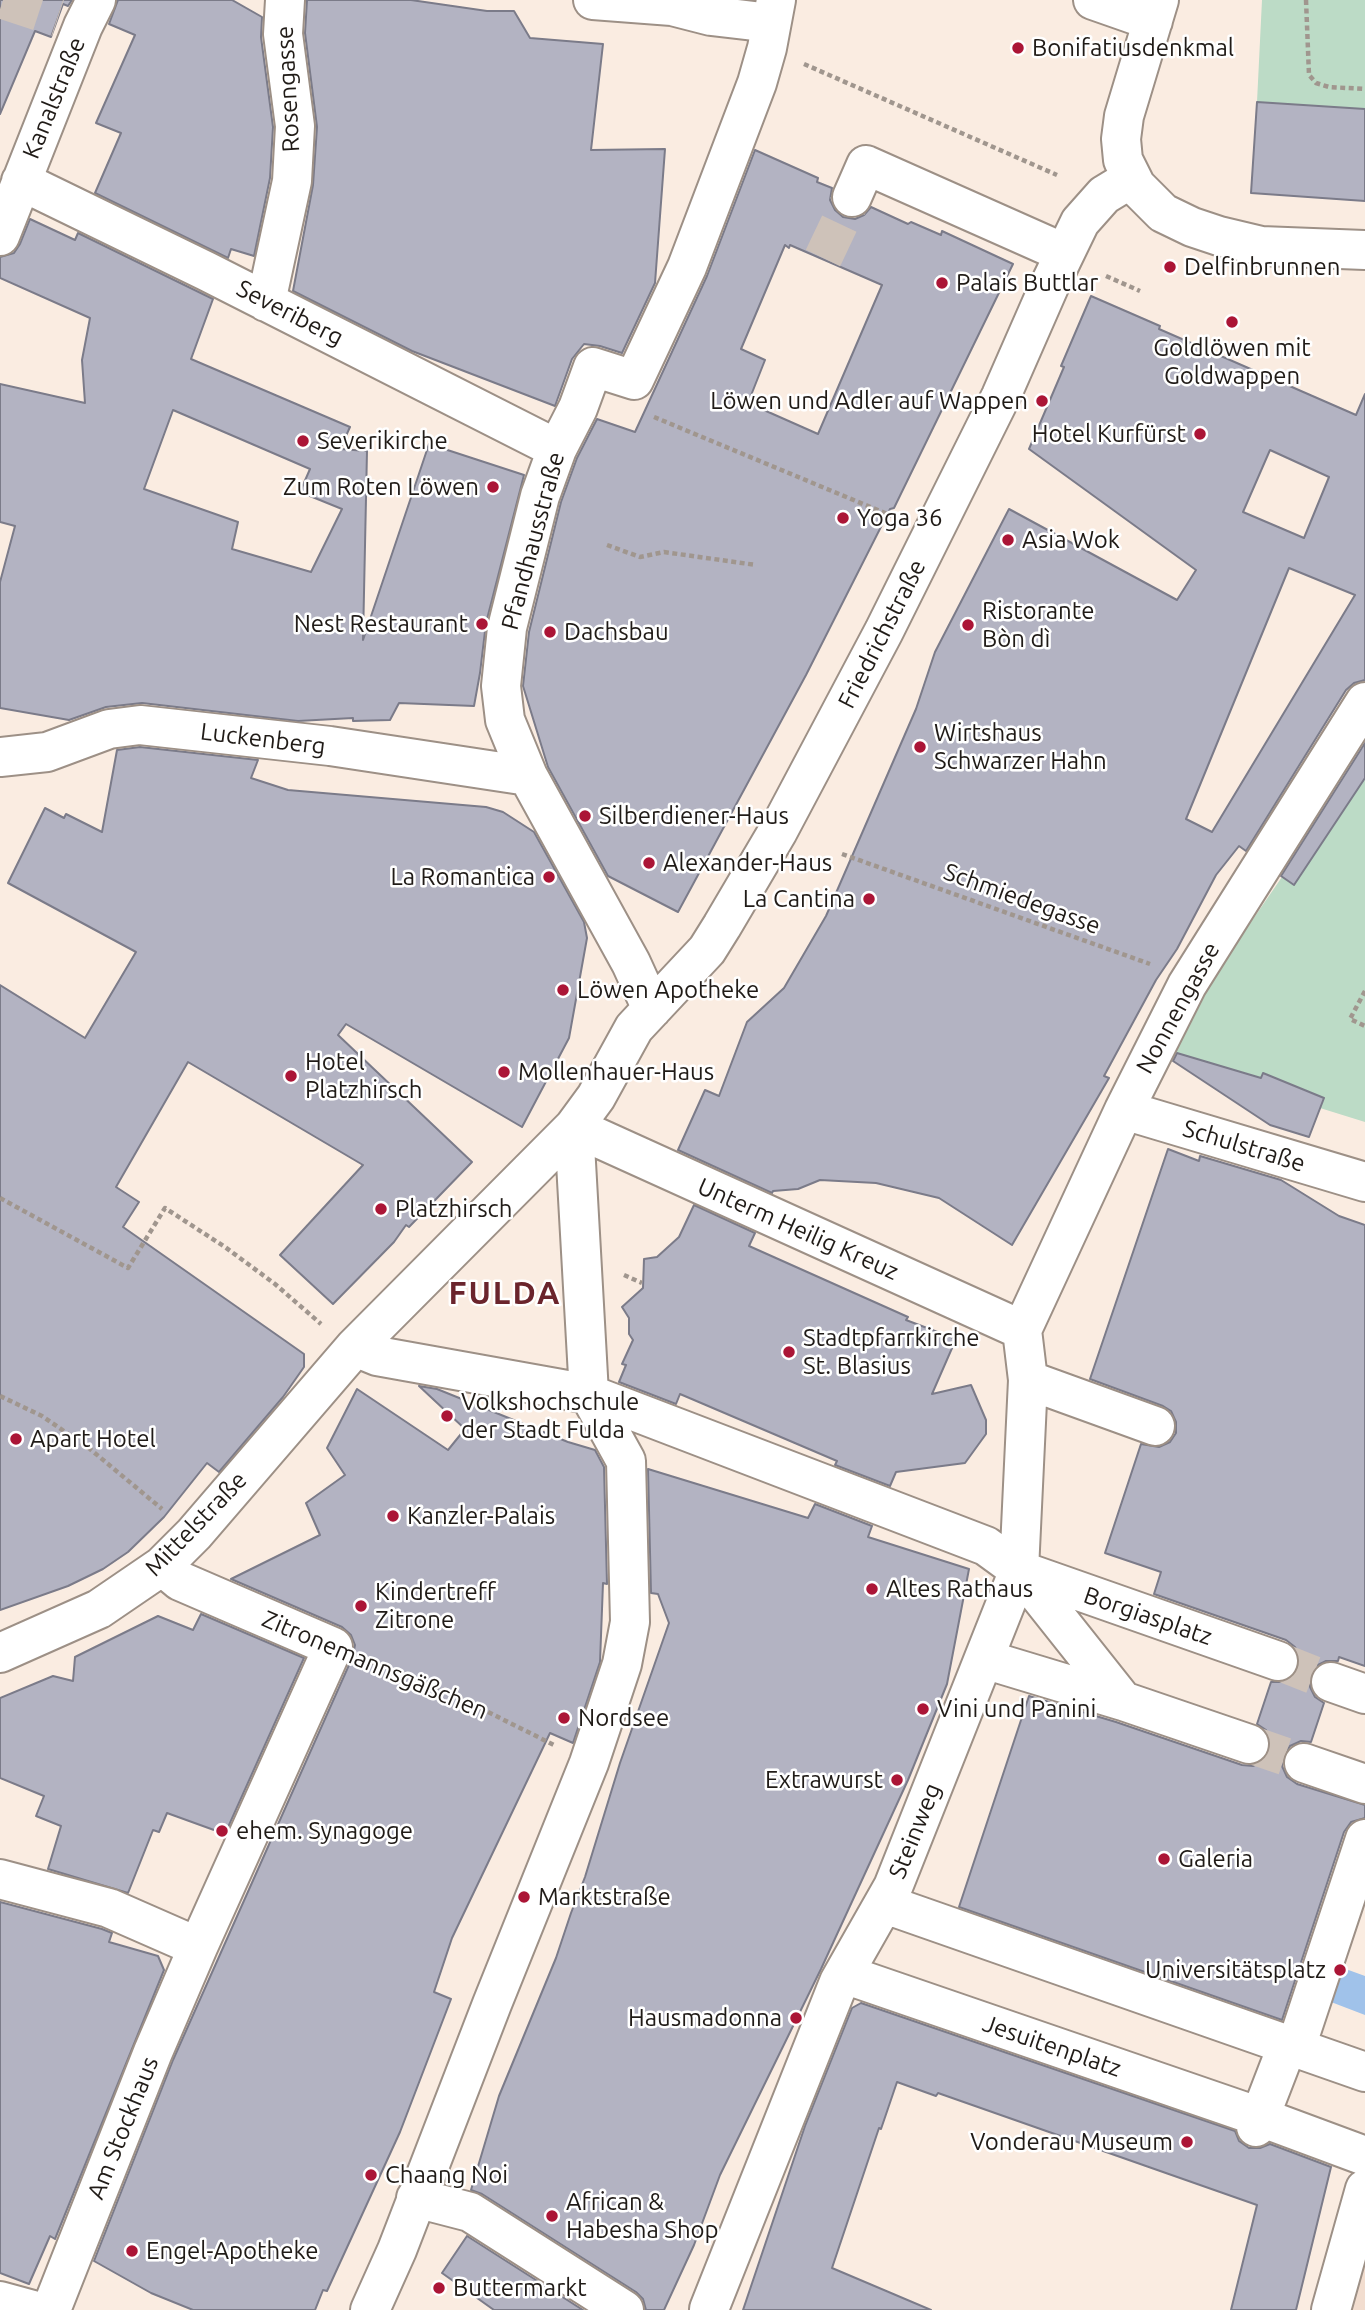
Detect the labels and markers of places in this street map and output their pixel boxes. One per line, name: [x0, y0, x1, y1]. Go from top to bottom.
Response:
place label: Bonifatiusdenkmal: [1032, 34, 1234, 62]
marker: Bonifatiusdenkmal: [1010, 40, 1026, 56]
place label: Delfinbrunnen: [1184, 253, 1340, 281]
marker: Delfinbrunnen: [1162, 259, 1178, 275]
place label: Palais Buttlar: [956, 269, 1098, 297]
marker: Palais Buttlar: [934, 275, 950, 291]
marker: Goldlöwen mit Goldwappen: [1224, 314, 1240, 330]
place label: Goldlöwen mit Goldwappen: [1153, 334, 1311, 390]
place label: Löwen und Adler auf Wappen: [710, 387, 1028, 415]
marker: Löwen und Adler auf Wappen: [1034, 393, 1050, 409]
place label: Hotel Kurfürst: [1032, 420, 1186, 448]
marker: Hotel Kurfürst: [1192, 426, 1208, 442]
place label: Severikirche: [317, 427, 448, 455]
marker: Severikirche: [295, 433, 311, 449]
place label: Zum Roten Löwen: [283, 473, 479, 501]
marker: Zum Roten Löwen: [485, 479, 501, 495]
place label: Yoga 36: [857, 504, 943, 532]
marker: Yoga 36: [835, 510, 851, 526]
place label: Asia Wok: [1022, 526, 1120, 554]
marker: Asia Wok: [1000, 532, 1016, 548]
place label: Ristorante Bòn dì: [982, 597, 1094, 653]
place label: Nest Restaurant: [294, 610, 468, 638]
marker: Nest Restaurant: [474, 616, 490, 632]
marker: Ristorante Bòn dì: [960, 617, 976, 633]
place label: Dachsbau: [564, 618, 669, 646]
marker: Dachsbau: [542, 624, 558, 640]
place label: Wirtshaus Schwarzer Hahn: [934, 719, 1107, 775]
marker: Wirtshaus Schwarzer Hahn: [912, 739, 928, 755]
place label: Silberdiener-Haus: [599, 802, 789, 830]
marker: Silberdiener-Haus: [577, 808, 593, 824]
place label: Alexander-Haus: [663, 849, 832, 877]
marker: Alexander-Haus: [641, 855, 657, 871]
place label: La Romantica: [391, 863, 535, 891]
marker: La Romantica: [541, 869, 557, 885]
place label: La Cantina: [743, 885, 855, 913]
marker: La Cantina: [861, 891, 877, 907]
place label: Löwen Apotheke: [577, 976, 759, 1004]
marker: Löwen Apotheke: [555, 982, 571, 998]
place label: Hotel Platzhirsch: [305, 1048, 422, 1104]
place label: Mollenhauer-Haus: [518, 1058, 714, 1086]
marker: Mollenhauer-Haus: [496, 1064, 512, 1080]
marker: Hotel Platzhirsch: [283, 1068, 299, 1084]
place label: Platzhirsch: [395, 1195, 512, 1223]
marker: Platzhirsch: [373, 1201, 389, 1217]
place label: Stadtpfarrkirche St. Blasius: [803, 1324, 980, 1380]
marker: Stadtpfarrkirche St. Blasius: [781, 1344, 797, 1360]
place label: Volkshochschule der Stadt Fulda: [461, 1388, 639, 1444]
marker: Volkshochschule der Stadt Fulda: [439, 1408, 455, 1424]
place label: Apart Hotel: [30, 1425, 156, 1453]
marker: Apart Hotel: [8, 1431, 24, 1447]
place label: Kanzler-Palais: [407, 1502, 555, 1530]
marker: Kanzler-Palais: [385, 1508, 401, 1524]
place label: Altes Rathaus: [886, 1575, 1033, 1603]
place label: Kindertreff Zitrone: [375, 1578, 496, 1634]
marker: Altes Rathaus: [864, 1581, 880, 1597]
marker: Kindertreff Zitrone: [353, 1598, 369, 1614]
place label: Vini und Panini: [937, 1695, 1096, 1723]
marker: Vini und Panini: [915, 1701, 931, 1717]
place label: Nordsee: [578, 1704, 669, 1732]
marker: Nordsee: [556, 1710, 572, 1726]
place label: Extrawurst: [765, 1766, 883, 1794]
marker: Extrawurst: [889, 1772, 905, 1788]
place label: ehem. Synagoge: [236, 1817, 413, 1845]
marker: ehem. Synagoge: [214, 1823, 230, 1839]
place label: Galeria: [1178, 1845, 1253, 1873]
marker: Galeria: [1156, 1851, 1172, 1867]
place label: Marktstraße: [538, 1883, 671, 1911]
marker: Marktstraße: [516, 1889, 532, 1905]
place label: Universitätsplatz: [1145, 1956, 1326, 1984]
marker: Universitätsplatz: [1332, 1962, 1348, 1978]
place label: Hausmadonna: [628, 2004, 782, 2032]
marker: Hausmadonna: [788, 2010, 804, 2026]
place label: Vonderau Museum: [970, 2128, 1173, 2156]
marker: Vonderau Museum: [1179, 2134, 1195, 2150]
place label: Chaang Noi: [385, 2161, 508, 2189]
marker: Chaang Noi: [363, 2167, 379, 2183]
place label: African & Habesha Shop: [566, 2188, 719, 2244]
marker: African & Habesha Shop: [544, 2208, 560, 2224]
place label: Engel-Apotheke: [146, 2237, 318, 2265]
marker: Engel-Apotheke: [124, 2243, 140, 2259]
place label: Buttermarkt: [453, 2274, 587, 2302]
marker: Buttermarkt: [431, 2280, 447, 2296]

